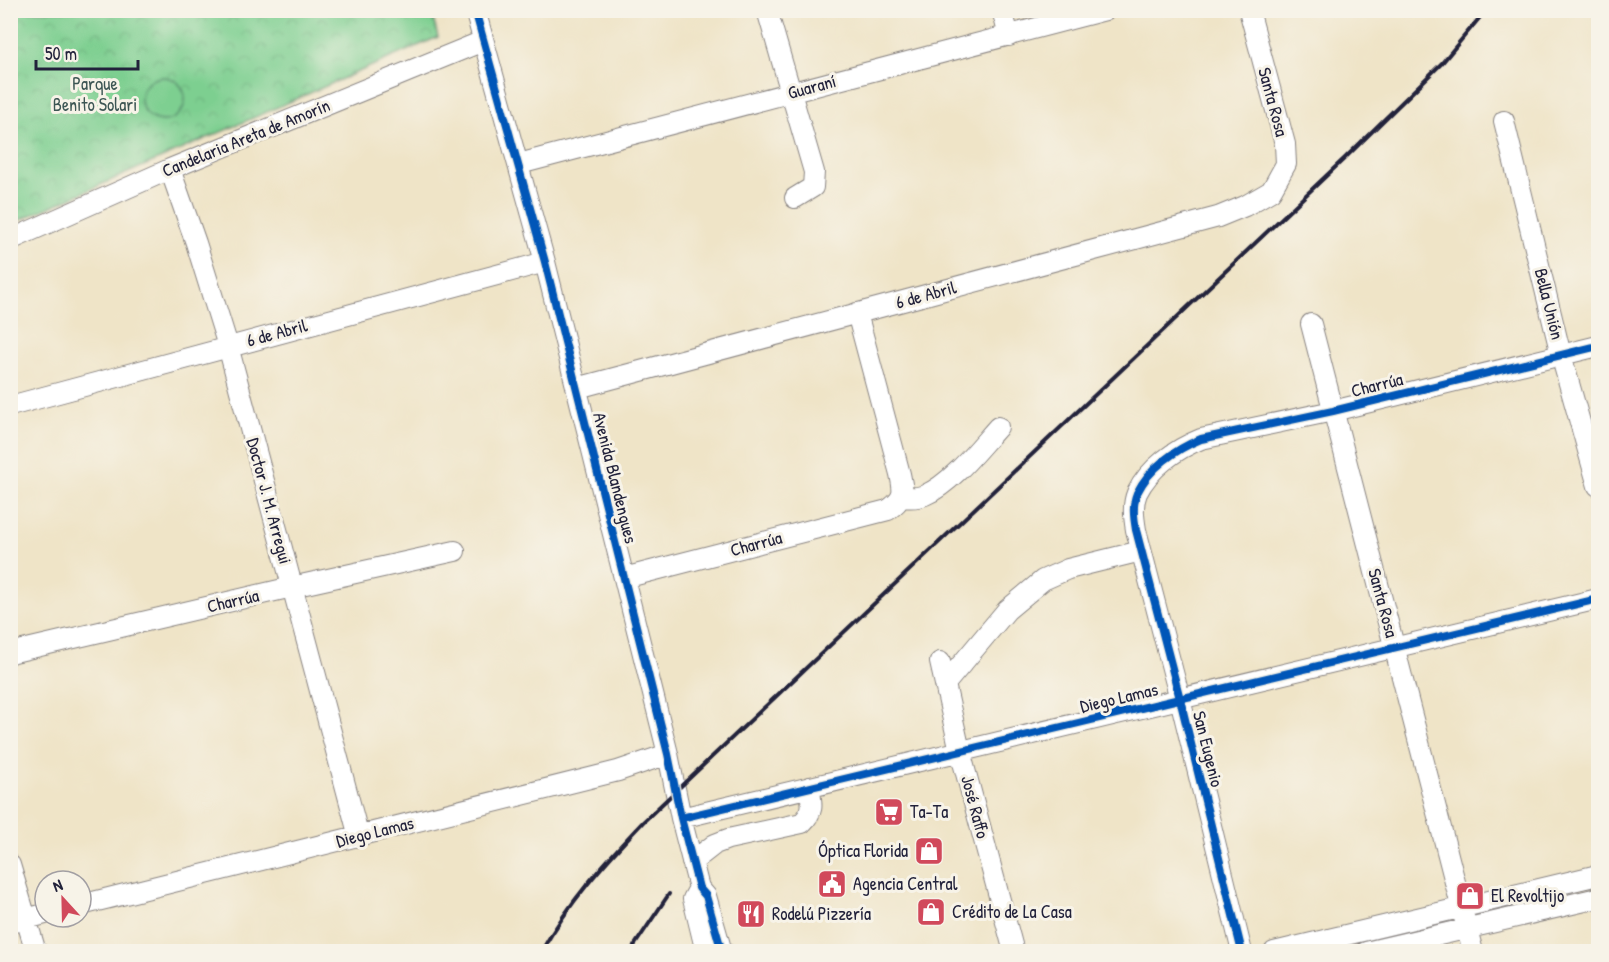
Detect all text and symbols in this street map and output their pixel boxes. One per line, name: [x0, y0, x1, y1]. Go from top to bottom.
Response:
scale bar: [36, 33, 138, 71]
text: 50 m: [45, 41, 77, 66]
street label: Santa Rosa: [1252, 65, 1295, 139]
street label: Guaraní: [785, 68, 839, 105]
park label: Parque Benito Solari: [53, 71, 137, 117]
street label: Candelaria Areta de Amorín: [158, 92, 334, 183]
street label: Bella Unión: [1529, 266, 1570, 342]
street label: 6 de Abril: [893, 274, 959, 315]
street label: 6 de Abril: [244, 312, 310, 353]
street label: Charrúa: [1348, 366, 1405, 403]
street label: Avenida Blandengues: [587, 410, 644, 546]
street label: Doctor J. M. Arregui: [241, 435, 298, 567]
street label: Charrúa: [727, 525, 785, 562]
street label: Santa Rosa: [1362, 566, 1405, 640]
street label: Charrúa: [204, 582, 261, 619]
street label: Diego Lamas: [1078, 676, 1160, 719]
street label: San Eugenio: [1187, 708, 1230, 789]
street label: José Raffo: [955, 773, 996, 841]
supermarket icon: Ta-Ta: [873, 796, 905, 828]
place label: Ta-Ta: [910, 799, 948, 824]
street label: Diego Lamas: [333, 810, 416, 853]
shop icon: Óptica Florida: [913, 835, 945, 867]
place label: Óptica Florida: [818, 838, 908, 863]
public building icon: Agencia Central: [816, 868, 848, 900]
north arrow: [33, 869, 93, 929]
place label: Agencia Central: [853, 871, 958, 896]
text: N: [49, 873, 66, 897]
shop icon: El Revoltijo: [1454, 880, 1486, 912]
place label: El Revoltijo: [1491, 883, 1564, 908]
shop icon: Crédito de La Casa: [915, 896, 947, 928]
restaurant icon: Rodelú Pizzería: [735, 898, 767, 930]
place label: Crédito de La Casa: [952, 899, 1072, 924]
place label: Rodelú Pizzería: [772, 901, 871, 926]

